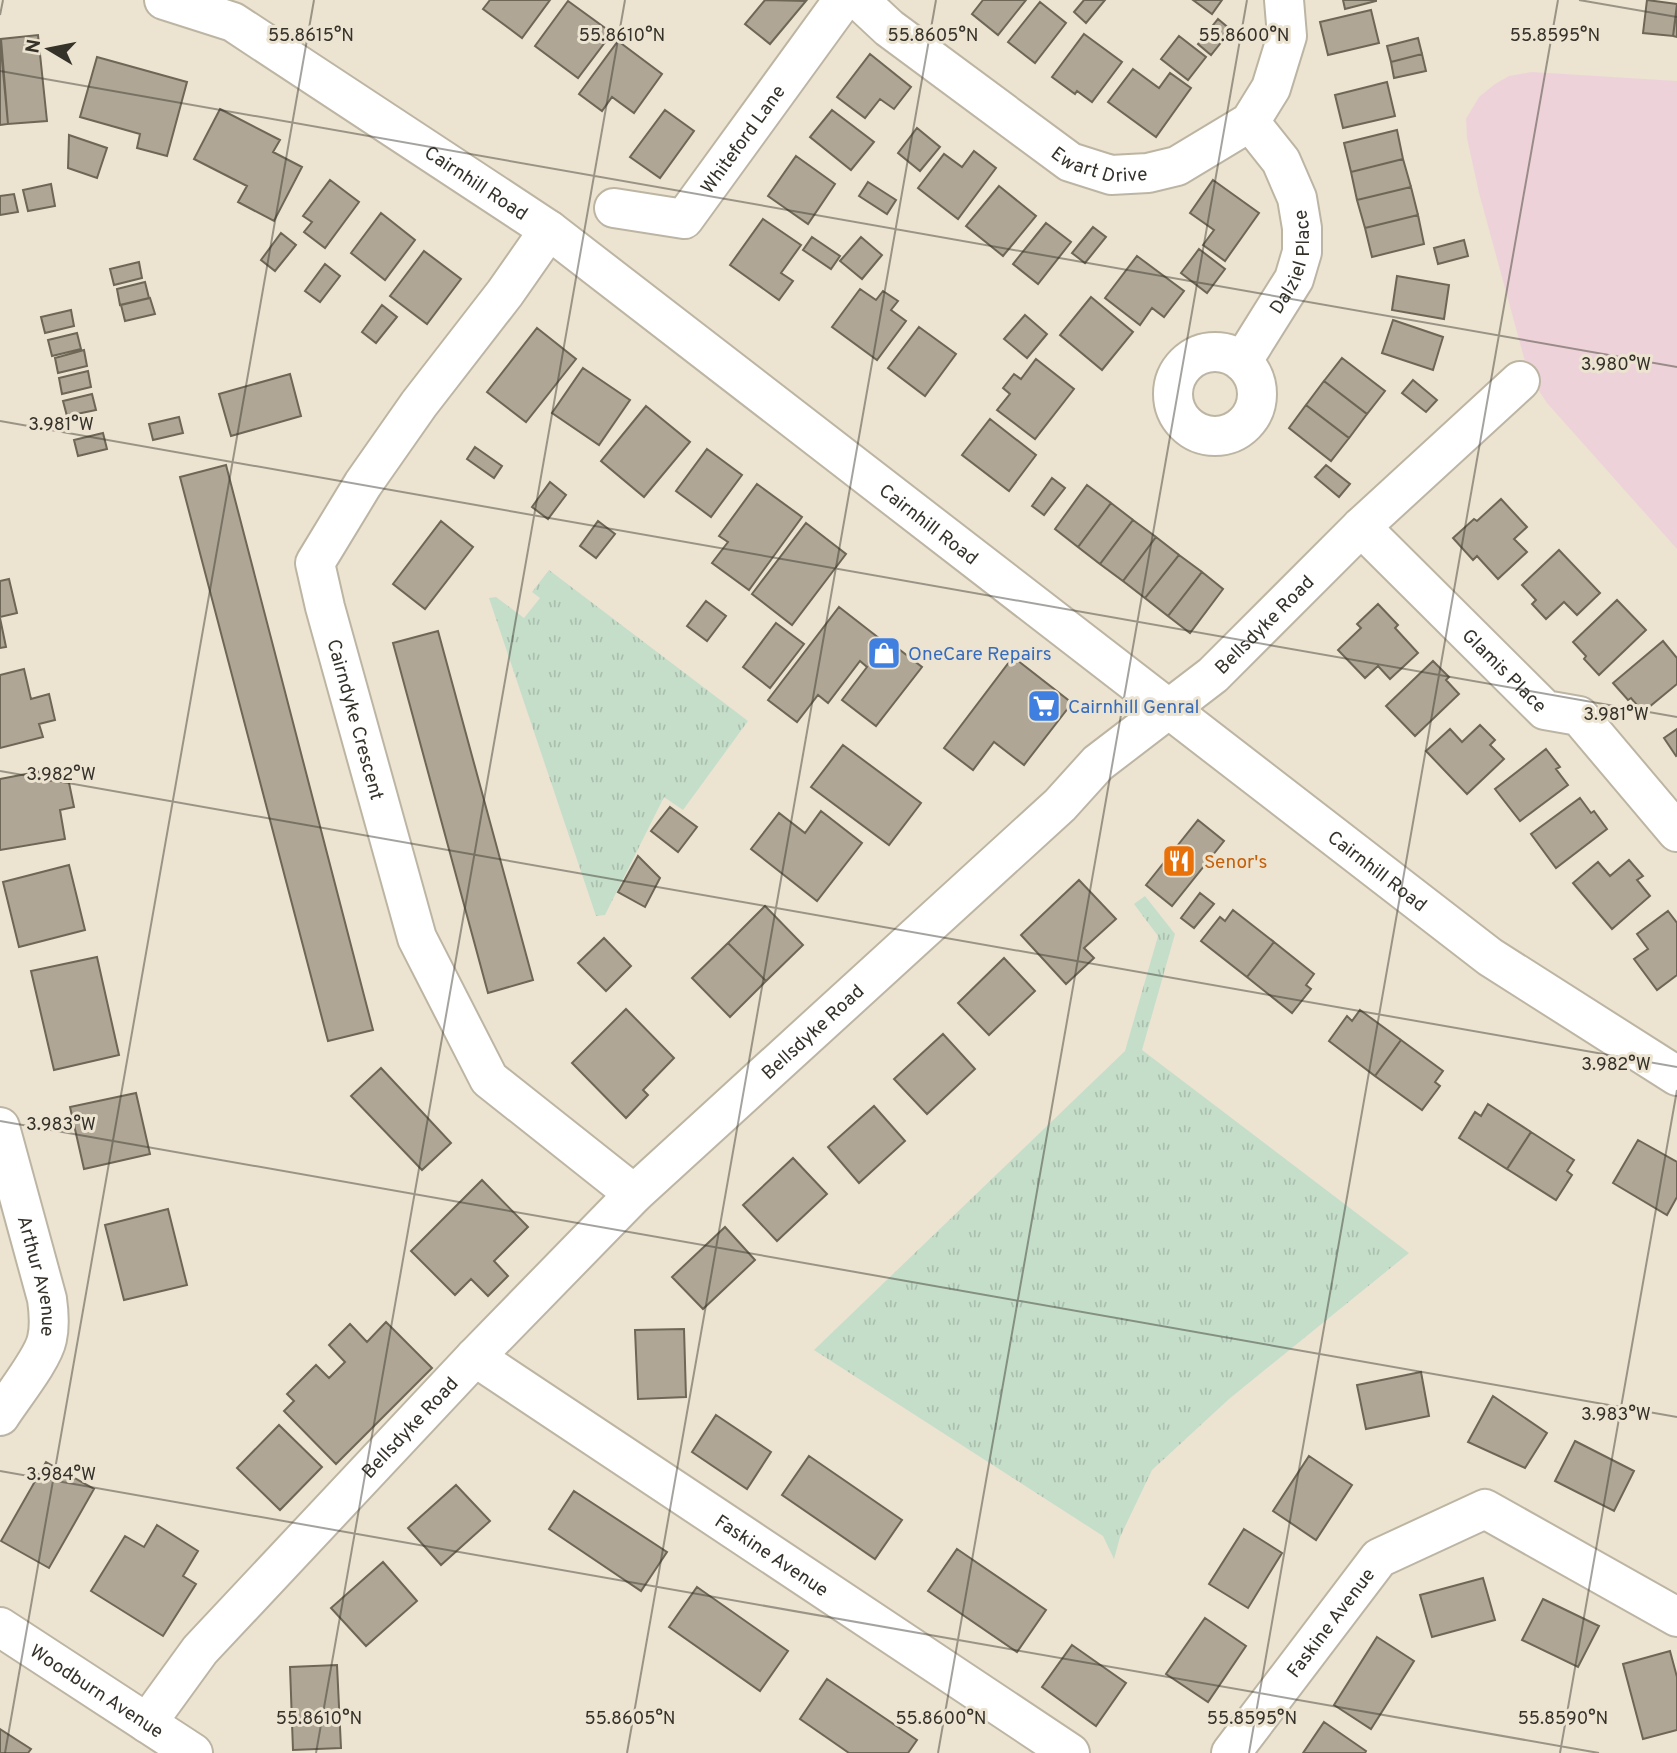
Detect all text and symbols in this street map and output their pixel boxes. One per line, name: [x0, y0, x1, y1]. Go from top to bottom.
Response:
north arrow: [14, 14, 84, 84]
text: 55.8615°N: [268, 25, 354, 48]
text: 55.8610°N: [579, 25, 665, 48]
text: 55.8605°N: [888, 25, 979, 48]
text: 55.8600°N: [1198, 25, 1290, 48]
text: 55.8595°N: [1510, 25, 1600, 48]
text: N: [21, 38, 47, 55]
street label: Whiteford Lane: [696, 81, 791, 199]
street label: Cairnhill Road: [419, 141, 532, 227]
street label: Ewart Drive: [1046, 142, 1148, 190]
street label: Dalziel Place: [1265, 208, 1316, 319]
text: 3.980°W: [1581, 354, 1651, 377]
text: 3.981°W: [28, 414, 94, 437]
street label: Cairnhill Road: [873, 479, 982, 571]
street label: Bellsdyke Road: [1211, 571, 1320, 680]
street label: Glamis Place: [1456, 624, 1551, 719]
shop icon: OneCare Repairs: [865, 634, 903, 672]
street label: Cairndyke Crescent: [320, 637, 388, 803]
place label: OneCare Repairs: [908, 643, 1052, 667]
supermarket icon: Cairnhill Genral: [1025, 687, 1063, 725]
place label: Cairnhill Genral: [1068, 696, 1199, 720]
text: 3.981°W: [1583, 704, 1649, 727]
text: 3.982°W: [26, 764, 96, 787]
street label: Cairnhill Road: [1322, 826, 1431, 918]
restaurant icon: Senor's: [1160, 842, 1198, 880]
place label: Senor's: [1204, 851, 1267, 875]
street label: Bellsdyke Road: [757, 980, 870, 1086]
text: 3.982°W: [1581, 1054, 1651, 1077]
text: 3.983°W: [26, 1114, 96, 1137]
street label: Arthur Avenue: [11, 1213, 59, 1338]
street label: Bellsdyke Road: [357, 1373, 464, 1484]
text: 3.983°W: [1581, 1404, 1651, 1427]
text: 3.984°W: [26, 1464, 96, 1487]
street label: Faskine Avenue: [710, 1510, 832, 1603]
street label: Faskine Avenue: [1282, 1564, 1381, 1683]
street label: Woodburn Avenue: [25, 1640, 167, 1744]
text: 55.8610°N: [276, 1708, 362, 1731]
text: 55.8605°N: [585, 1708, 676, 1731]
text: 55.8600°N: [895, 1708, 987, 1731]
text: 55.8595°N: [1207, 1708, 1297, 1731]
text: 55.8590°N: [1518, 1708, 1608, 1731]

